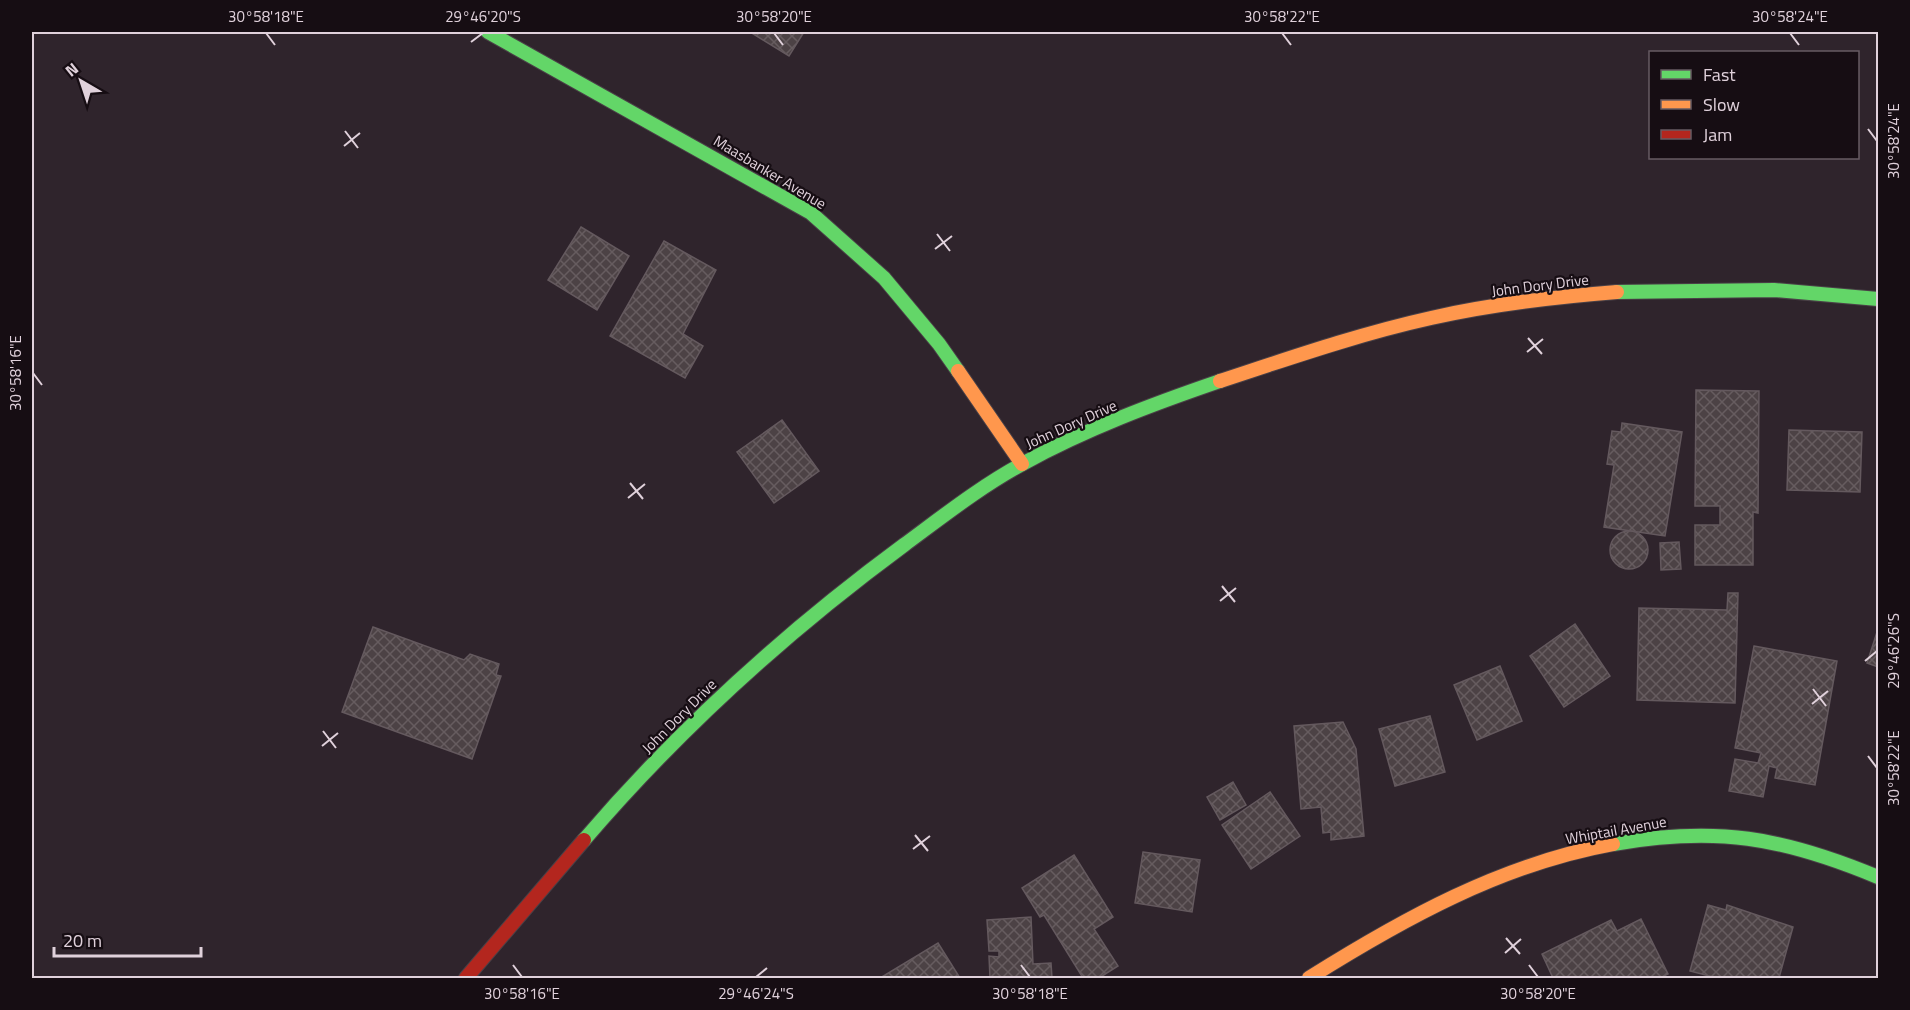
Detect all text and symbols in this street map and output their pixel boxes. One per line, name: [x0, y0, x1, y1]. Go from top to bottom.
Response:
text: 30°58'18"E: [228, 5, 304, 28]
text: 29°46'20"S: [445, 5, 521, 28]
text: 30°58'20"E: [736, 5, 812, 28]
text: 30°58'22"E: [1244, 5, 1320, 28]
text: 30°58'24"E: [1752, 5, 1828, 28]
north arrow: [51, 51, 111, 111]
legend: [1649, 51, 1859, 159]
text: N: [60, 57, 83, 82]
text: Fast: [1703, 61, 1736, 88]
text: Slow: [1703, 91, 1740, 118]
text: 30°58'24"E: [1882, 103, 1905, 179]
text: Jam: [1703, 121, 1732, 148]
street label: Maasbanker Avenue: [709, 129, 831, 215]
street label: John Dory Drive: [1490, 268, 1590, 302]
text: 30°58'16"E: [4, 335, 27, 411]
street label: John Dory Drive: [1022, 394, 1120, 454]
text: 29°46'26"S: [1882, 613, 1905, 689]
street label: John Dory Drive: [636, 673, 722, 759]
text: 30°58'22"E: [1882, 730, 1905, 806]
street label: Whiptail Avenue: [1564, 810, 1668, 850]
scale bar: [54, 920, 201, 958]
text: 20 m: [63, 927, 102, 954]
text: 30°58'16"E: [484, 982, 560, 1005]
text: 29°46'24"S: [718, 982, 794, 1005]
text: 30°58'18"E: [992, 982, 1068, 1005]
text: 30°58'20"E: [1500, 982, 1576, 1005]

